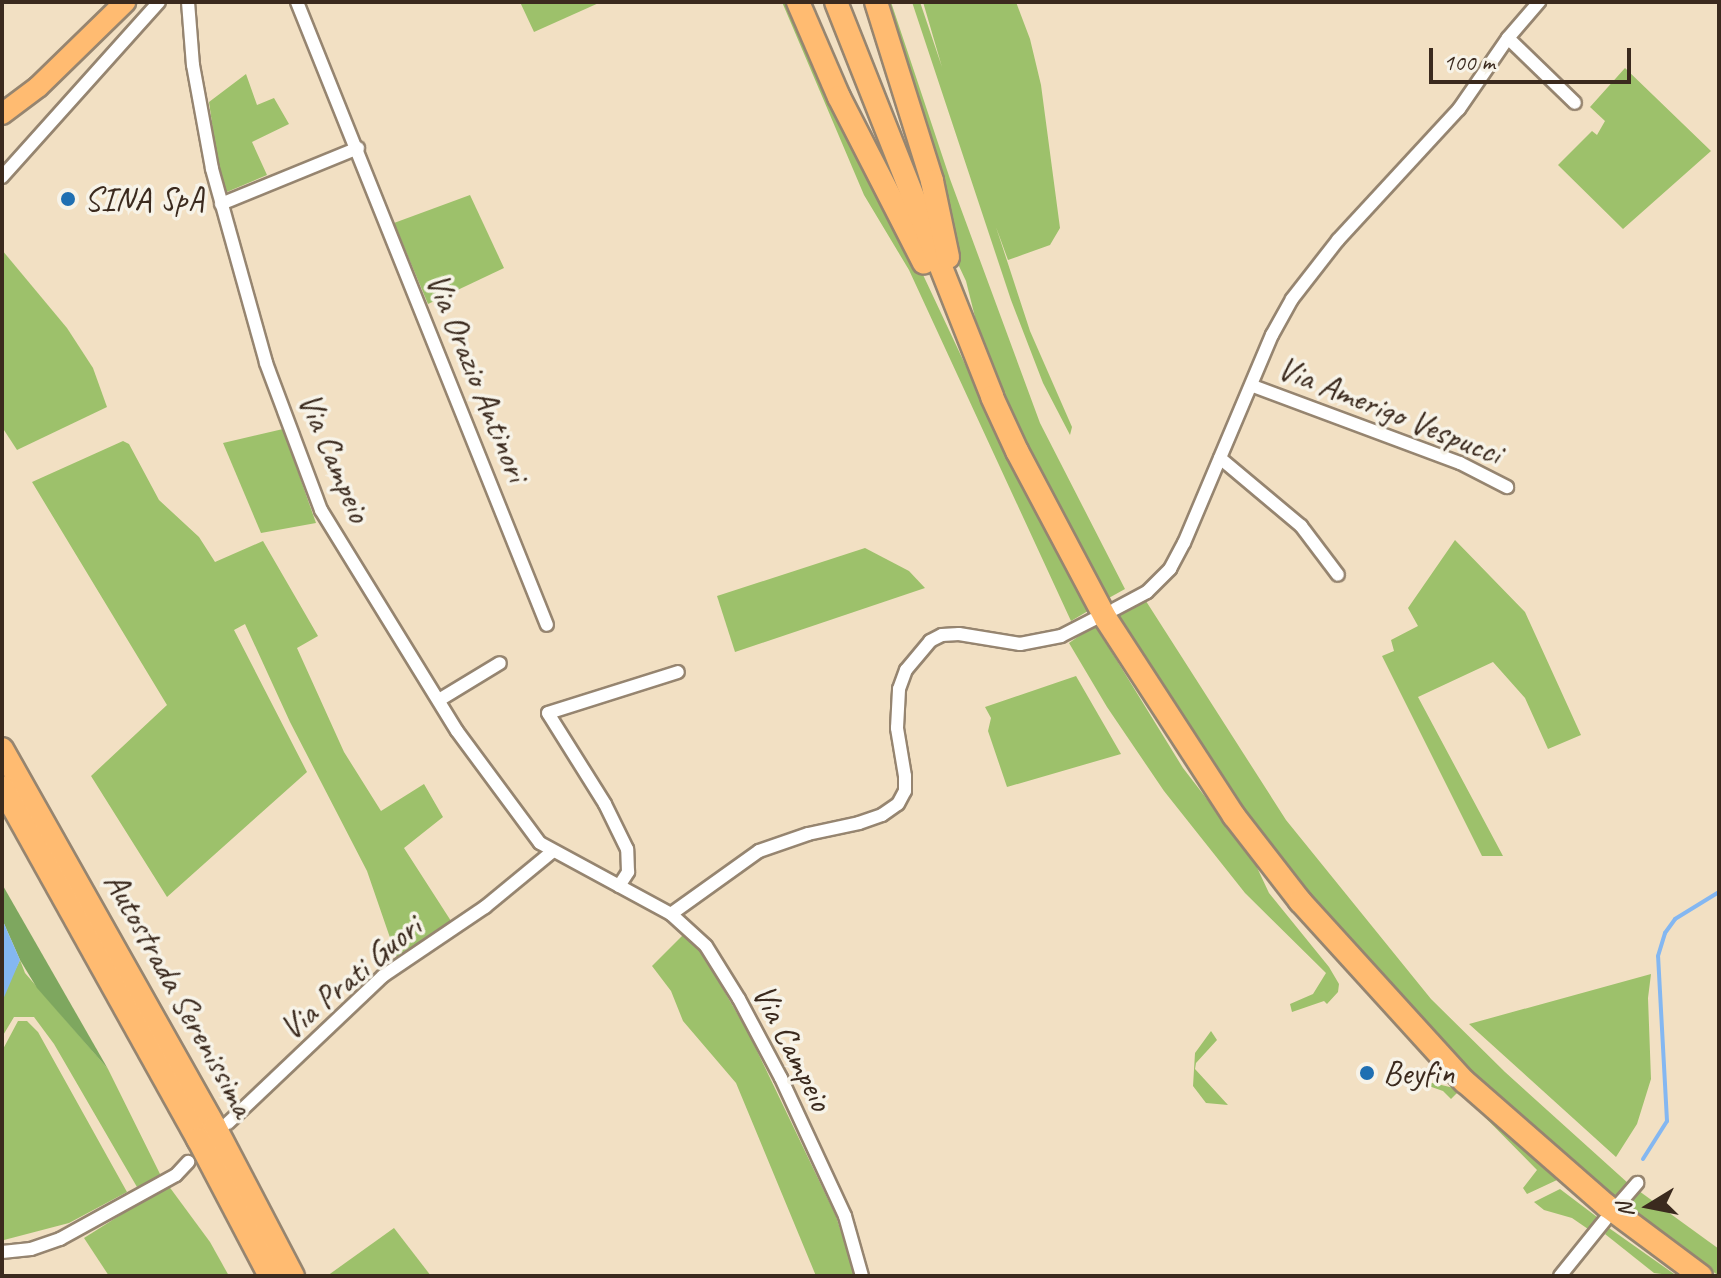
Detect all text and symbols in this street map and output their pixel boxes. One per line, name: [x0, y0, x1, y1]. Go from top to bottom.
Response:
scale bar: [1433, 32, 1635, 82]
text: 100 m: [1443, 47, 1495, 77]
place label: SINA SpA: [84, 179, 205, 219]
marker: SINA SpA: [59, 190, 77, 208]
street label: Via Orazio Antinori: [418, 267, 538, 487]
street label: Via Amerigo Vespucci: [1272, 347, 1508, 473]
street label: Via Campeio: [289, 386, 381, 528]
street label: Autostrada Serenissima: [96, 864, 264, 1124]
street label: Via Prati Guori: [271, 906, 429, 1048]
street label: Via Campeio: [744, 977, 842, 1117]
place label: Beyfin: [1383, 1053, 1454, 1093]
marker: Beyfin: [1358, 1064, 1376, 1082]
north arrow: [1609, 1166, 1689, 1246]
text: N: [1610, 1201, 1640, 1219]

